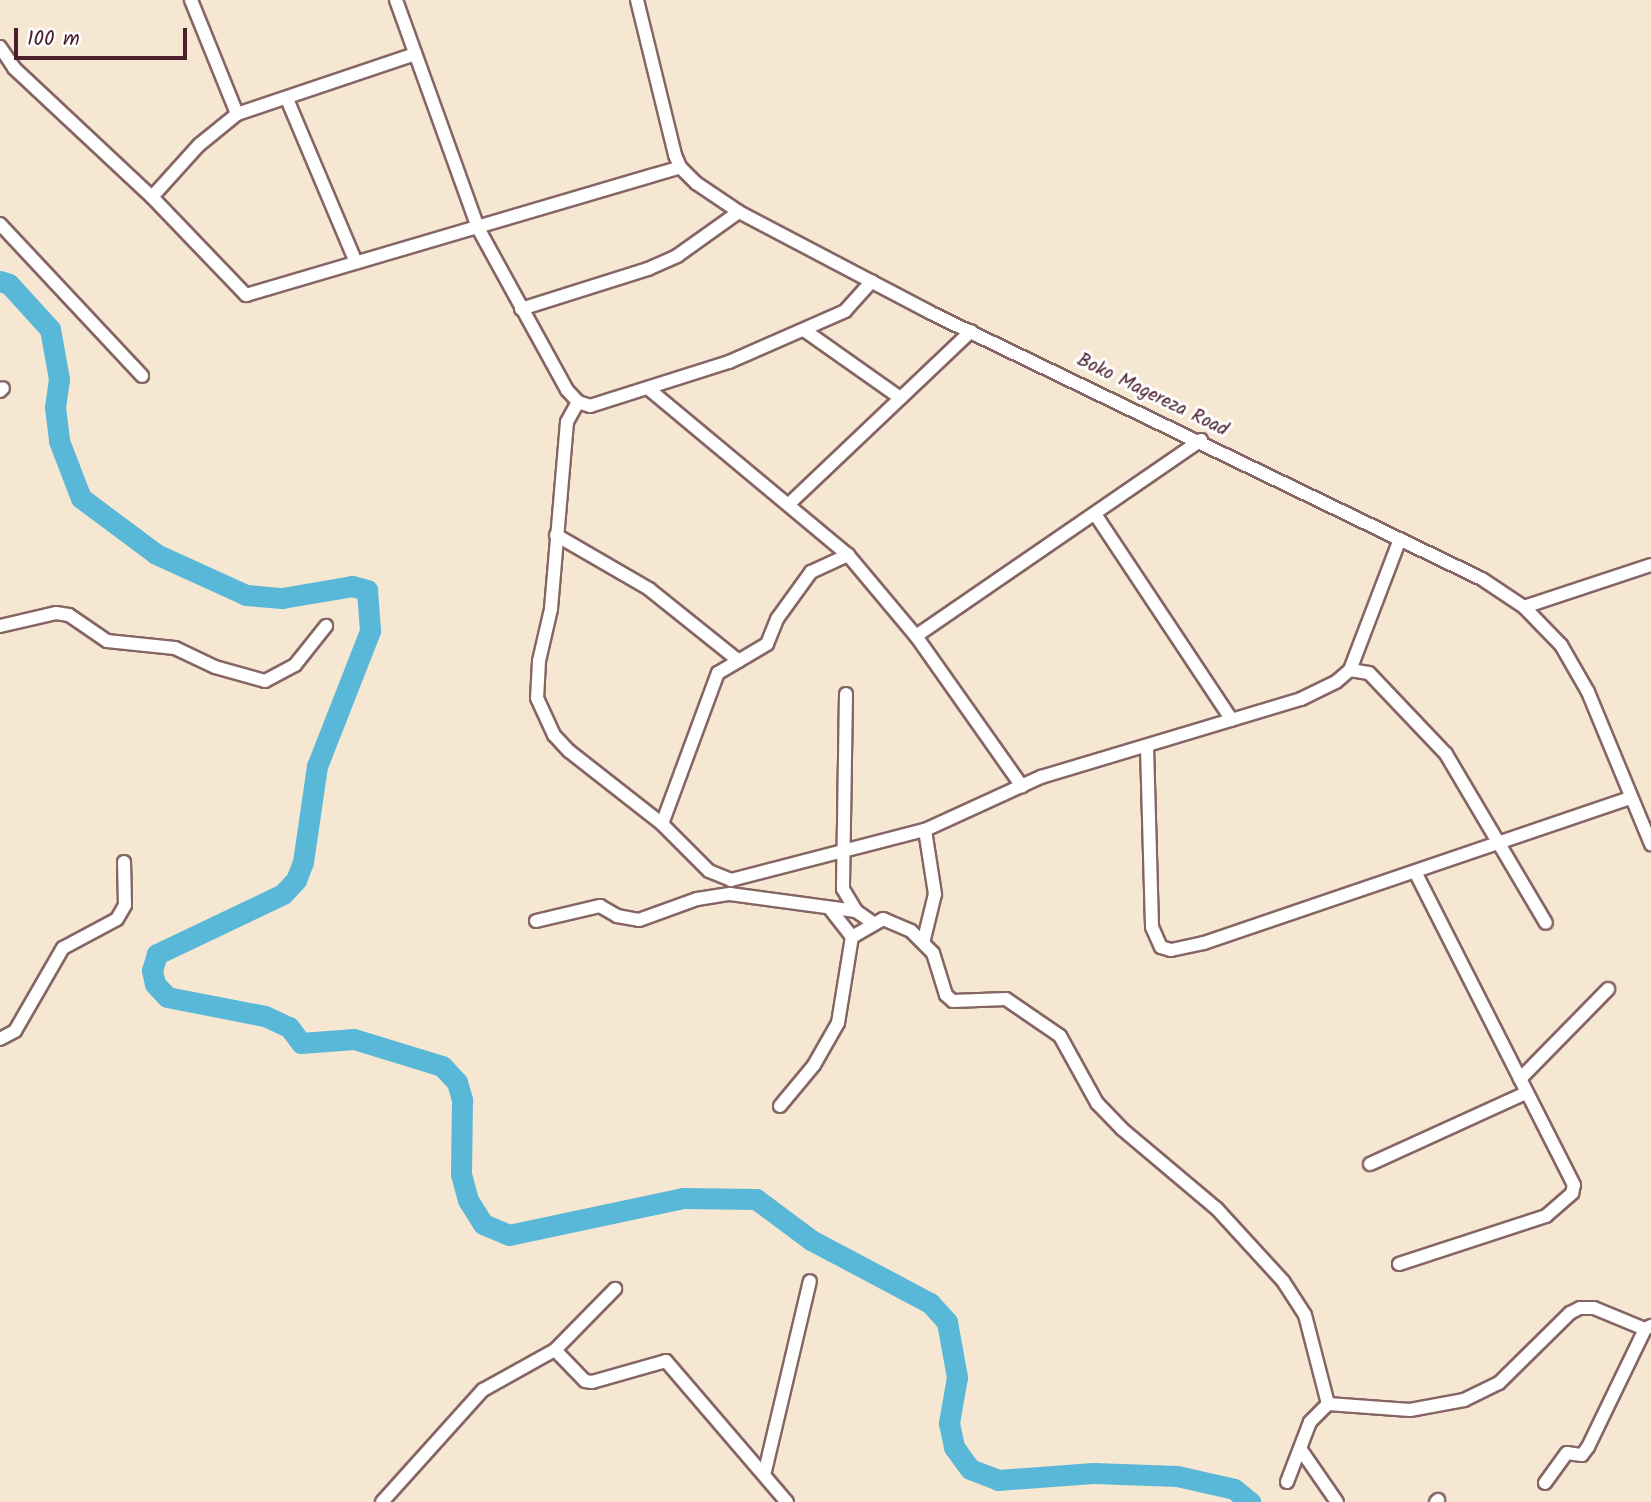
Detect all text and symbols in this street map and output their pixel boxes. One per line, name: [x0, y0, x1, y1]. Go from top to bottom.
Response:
scale bar: [18, 14, 191, 58]
text: 100 m: [27, 23, 80, 56]
street label: Boko Magereza Road: [1073, 350, 1231, 442]

